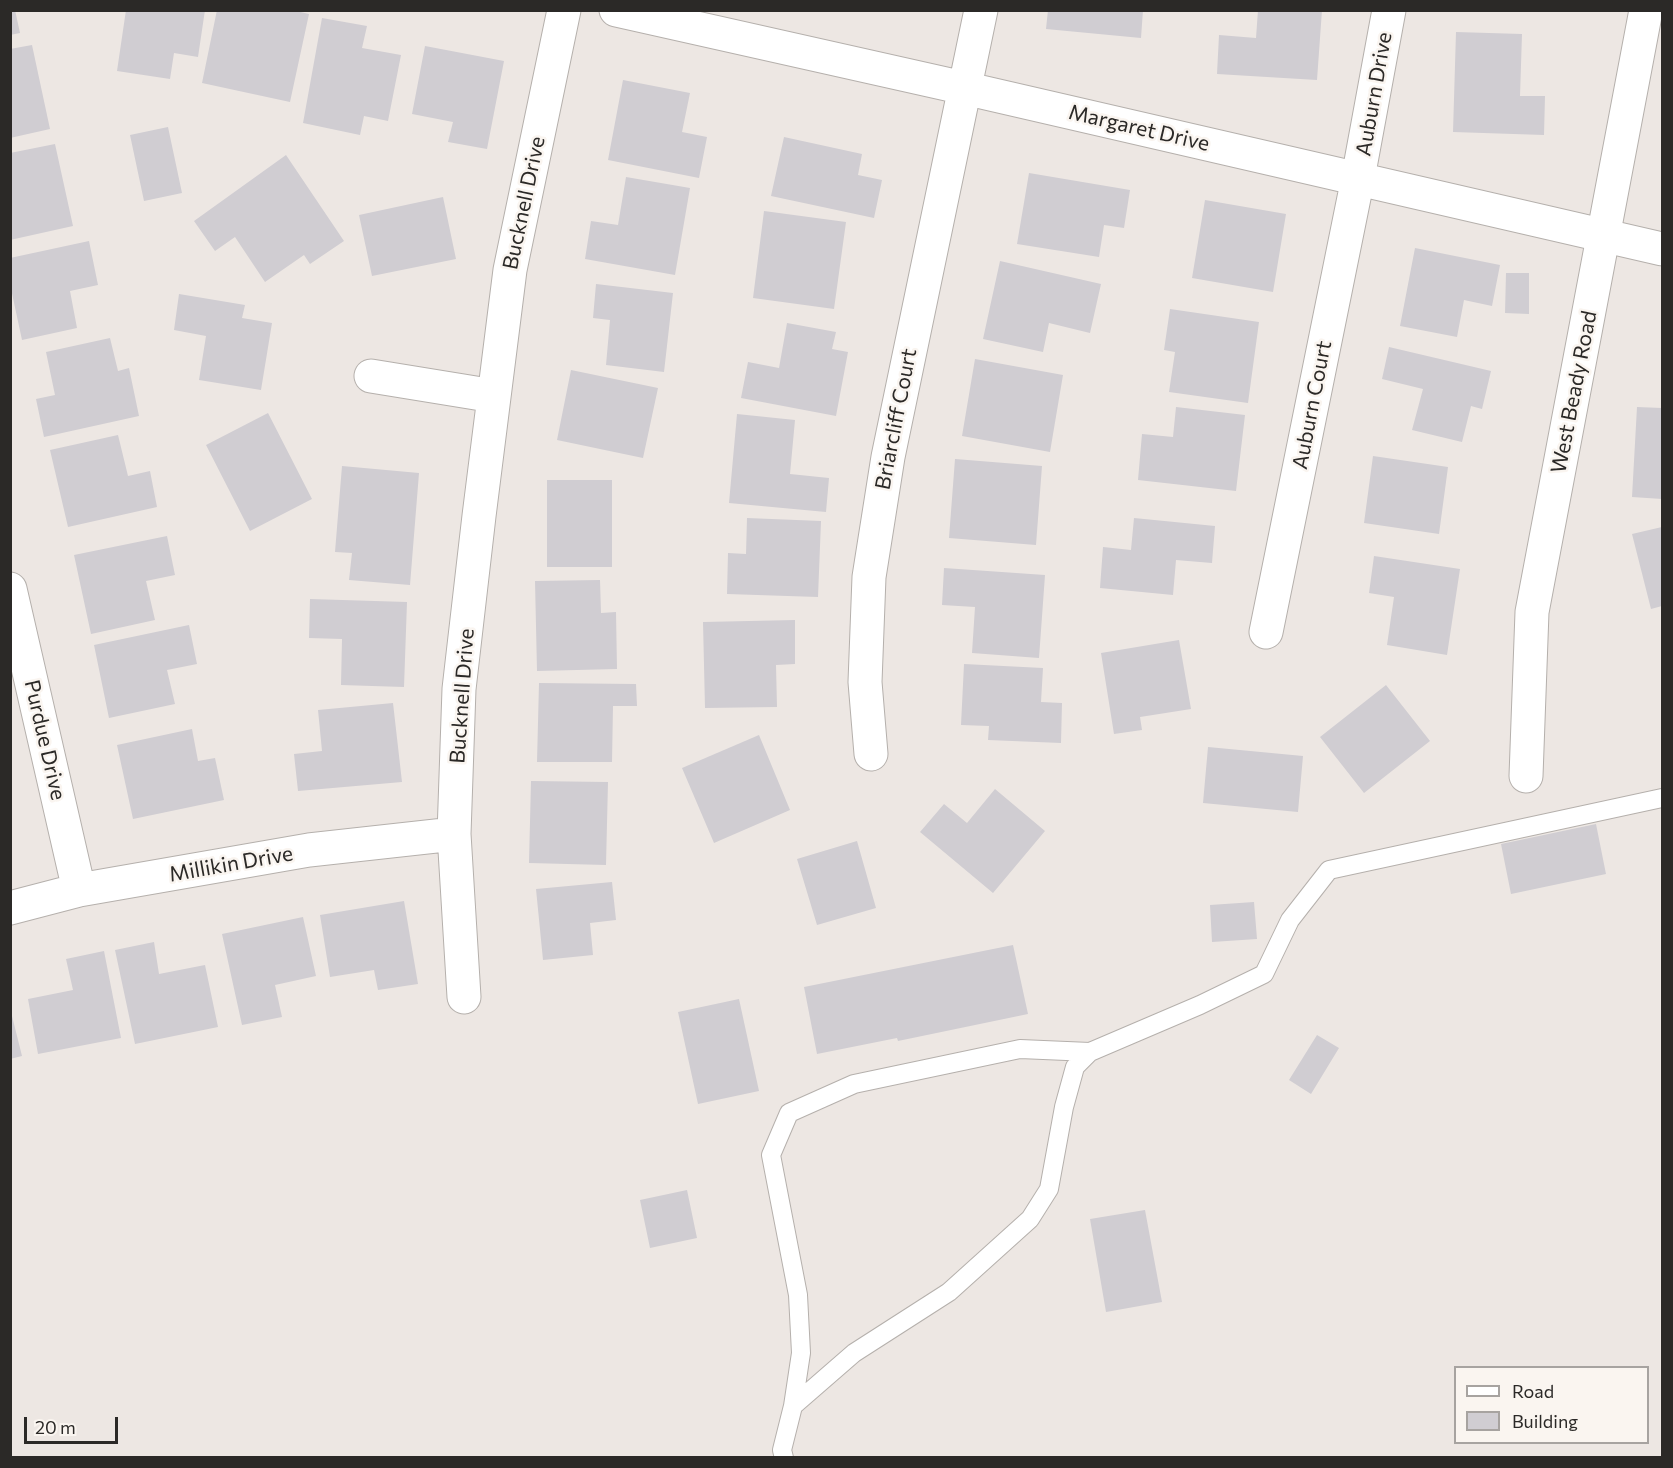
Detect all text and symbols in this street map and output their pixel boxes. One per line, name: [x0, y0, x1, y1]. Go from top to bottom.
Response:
street label: Auburn Drive: [1351, 30, 1397, 158]
street label: Margaret Drive: [1066, 100, 1212, 156]
street label: Bucknell Drive: [498, 134, 550, 272]
street label: West Beady Road: [1546, 309, 1602, 475]
street label: Auburn Court: [1287, 339, 1337, 471]
street label: Briarcliff Court: [870, 346, 922, 492]
street label: Bucknell Drive: [445, 627, 479, 765]
street label: Purdue Drive: [19, 677, 71, 803]
street label: Millikin Drive: [167, 841, 295, 887]
legend: [1454, 1366, 1649, 1444]
text: Road: [1512, 1380, 1554, 1402]
scale bar: [27, 1405, 122, 1443]
text: Building: [1512, 1410, 1578, 1432]
text: 20 m: [35, 1416, 76, 1438]

